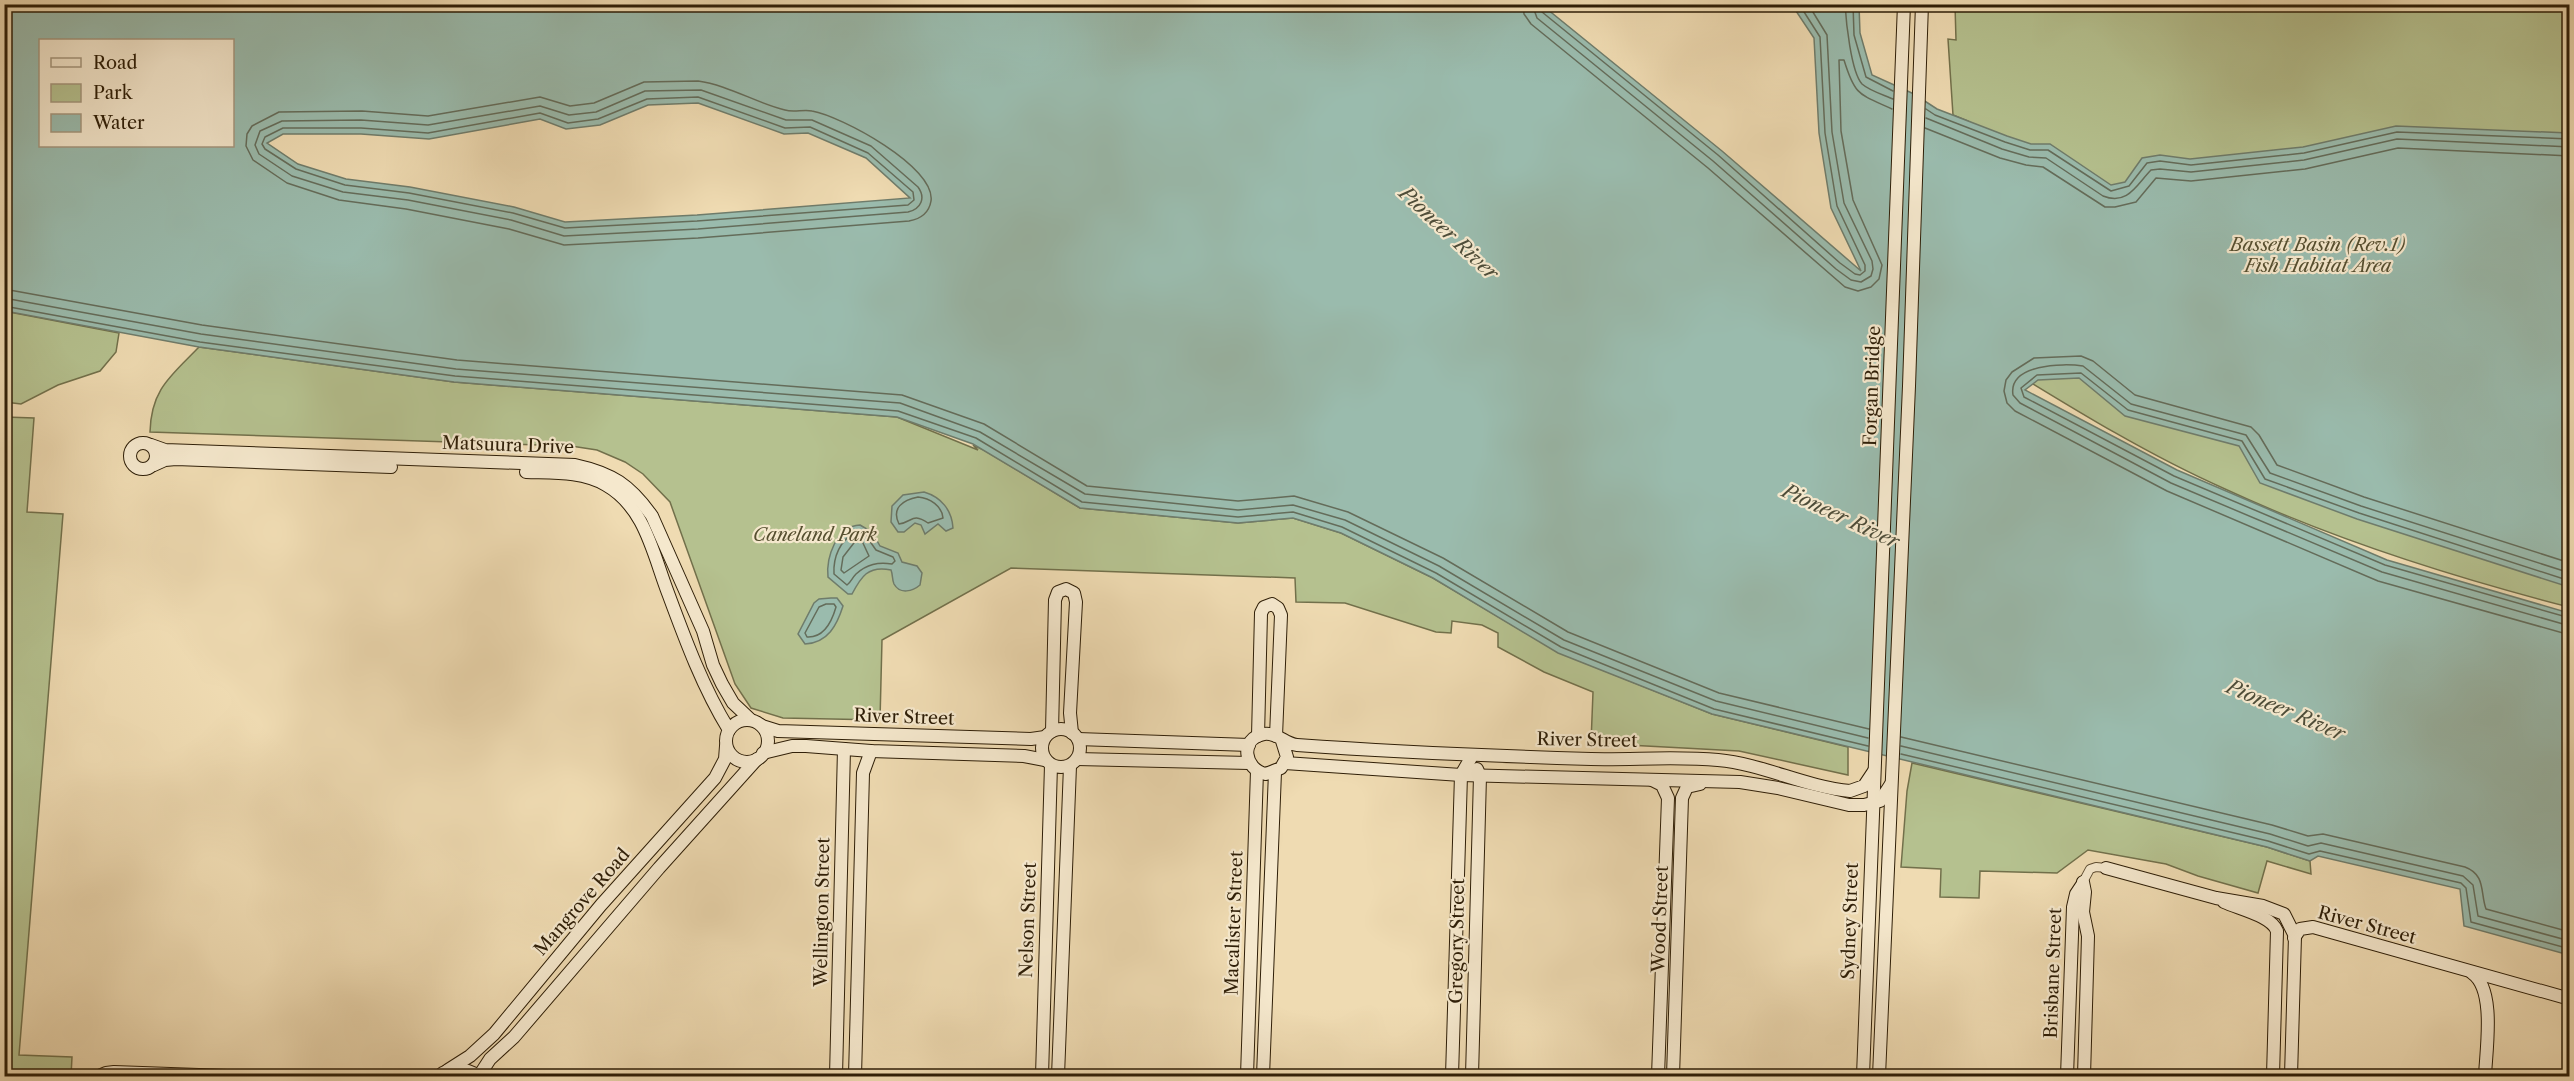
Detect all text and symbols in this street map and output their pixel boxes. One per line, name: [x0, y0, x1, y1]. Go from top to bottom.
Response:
legend: [39, 39, 234, 147]
text: Road: [93, 52, 138, 74]
text: Park: [93, 82, 134, 104]
text: Water: [92, 112, 145, 134]
water label: Pioneer River: [1393, 180, 1505, 286]
park label: Bassett Basin (Rev.1) Fish Habitat Area: [2228, 234, 2406, 277]
street label: Forgan Bridge: [1859, 325, 1885, 447]
street label: Matsuura Drive: [442, 432, 574, 458]
water label: Pioneer River: [1777, 478, 1905, 554]
park label: Caneland Park: [753, 524, 878, 546]
water label: Pioneer River: [2221, 673, 2350, 746]
street label: River Street: [853, 704, 955, 730]
street label: River Street: [1536, 728, 1638, 752]
street label: Wellington Street: [810, 836, 834, 988]
street label: Mangrove Road: [529, 844, 635, 960]
street label: Macalister Street: [1220, 850, 1248, 996]
street label: Nelson Street: [1015, 861, 1041, 978]
street label: Sydney Street: [1837, 861, 1863, 980]
street label: Wood Street: [1647, 864, 1673, 974]
street label: Gregory Street: [1445, 878, 1469, 1004]
street label: River Street: [2315, 901, 2419, 949]
street label: Brisbane Street: [2040, 907, 2066, 1039]

